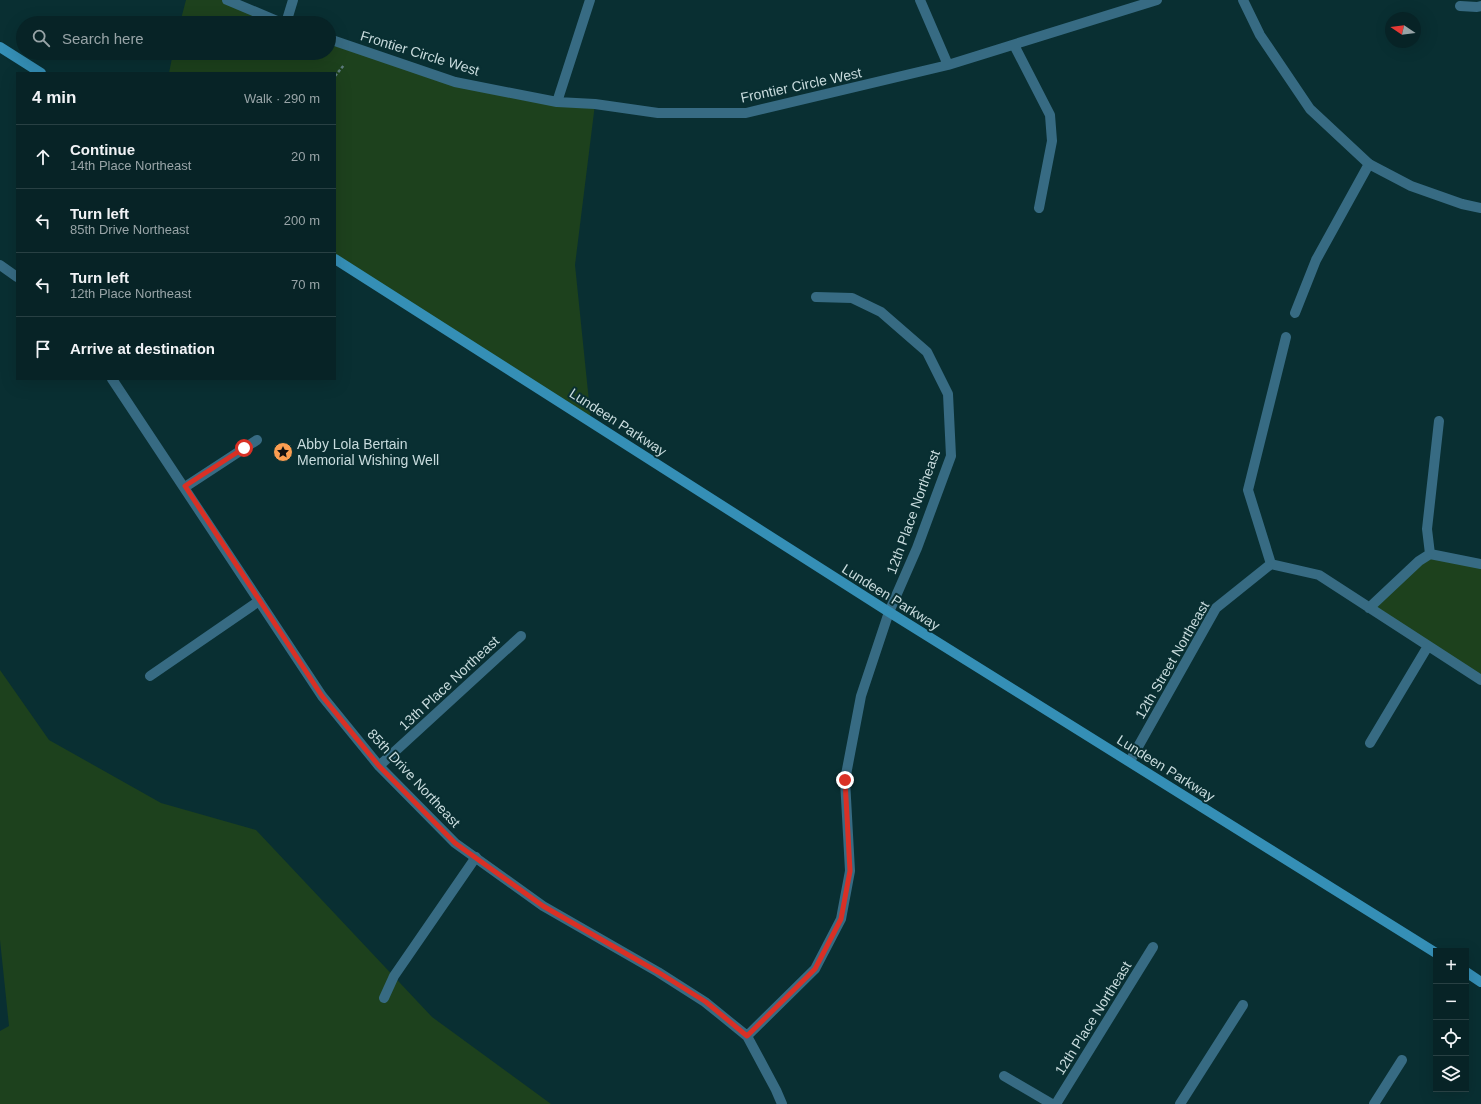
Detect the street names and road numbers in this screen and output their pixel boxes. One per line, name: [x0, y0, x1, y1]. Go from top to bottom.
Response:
street label: Frontier Circle West: [359, 27, 481, 79]
street label: Frontier Circle West: [739, 64, 863, 106]
street label: Lundeen Parkway: [567, 385, 669, 459]
street label: 12th Place Northeast: [883, 448, 943, 576]
street label: Lundeen Parkway: [839, 561, 943, 633]
street label: 12th Street Northeast: [1132, 598, 1212, 722]
street label: 13th Place Northeast: [396, 632, 502, 733]
street label: 85th Drive Northeast: [364, 726, 464, 830]
street label: Lundeen Parkway: [1114, 732, 1218, 804]
street label: 12th Place Northeast: [1052, 958, 1134, 1078]

